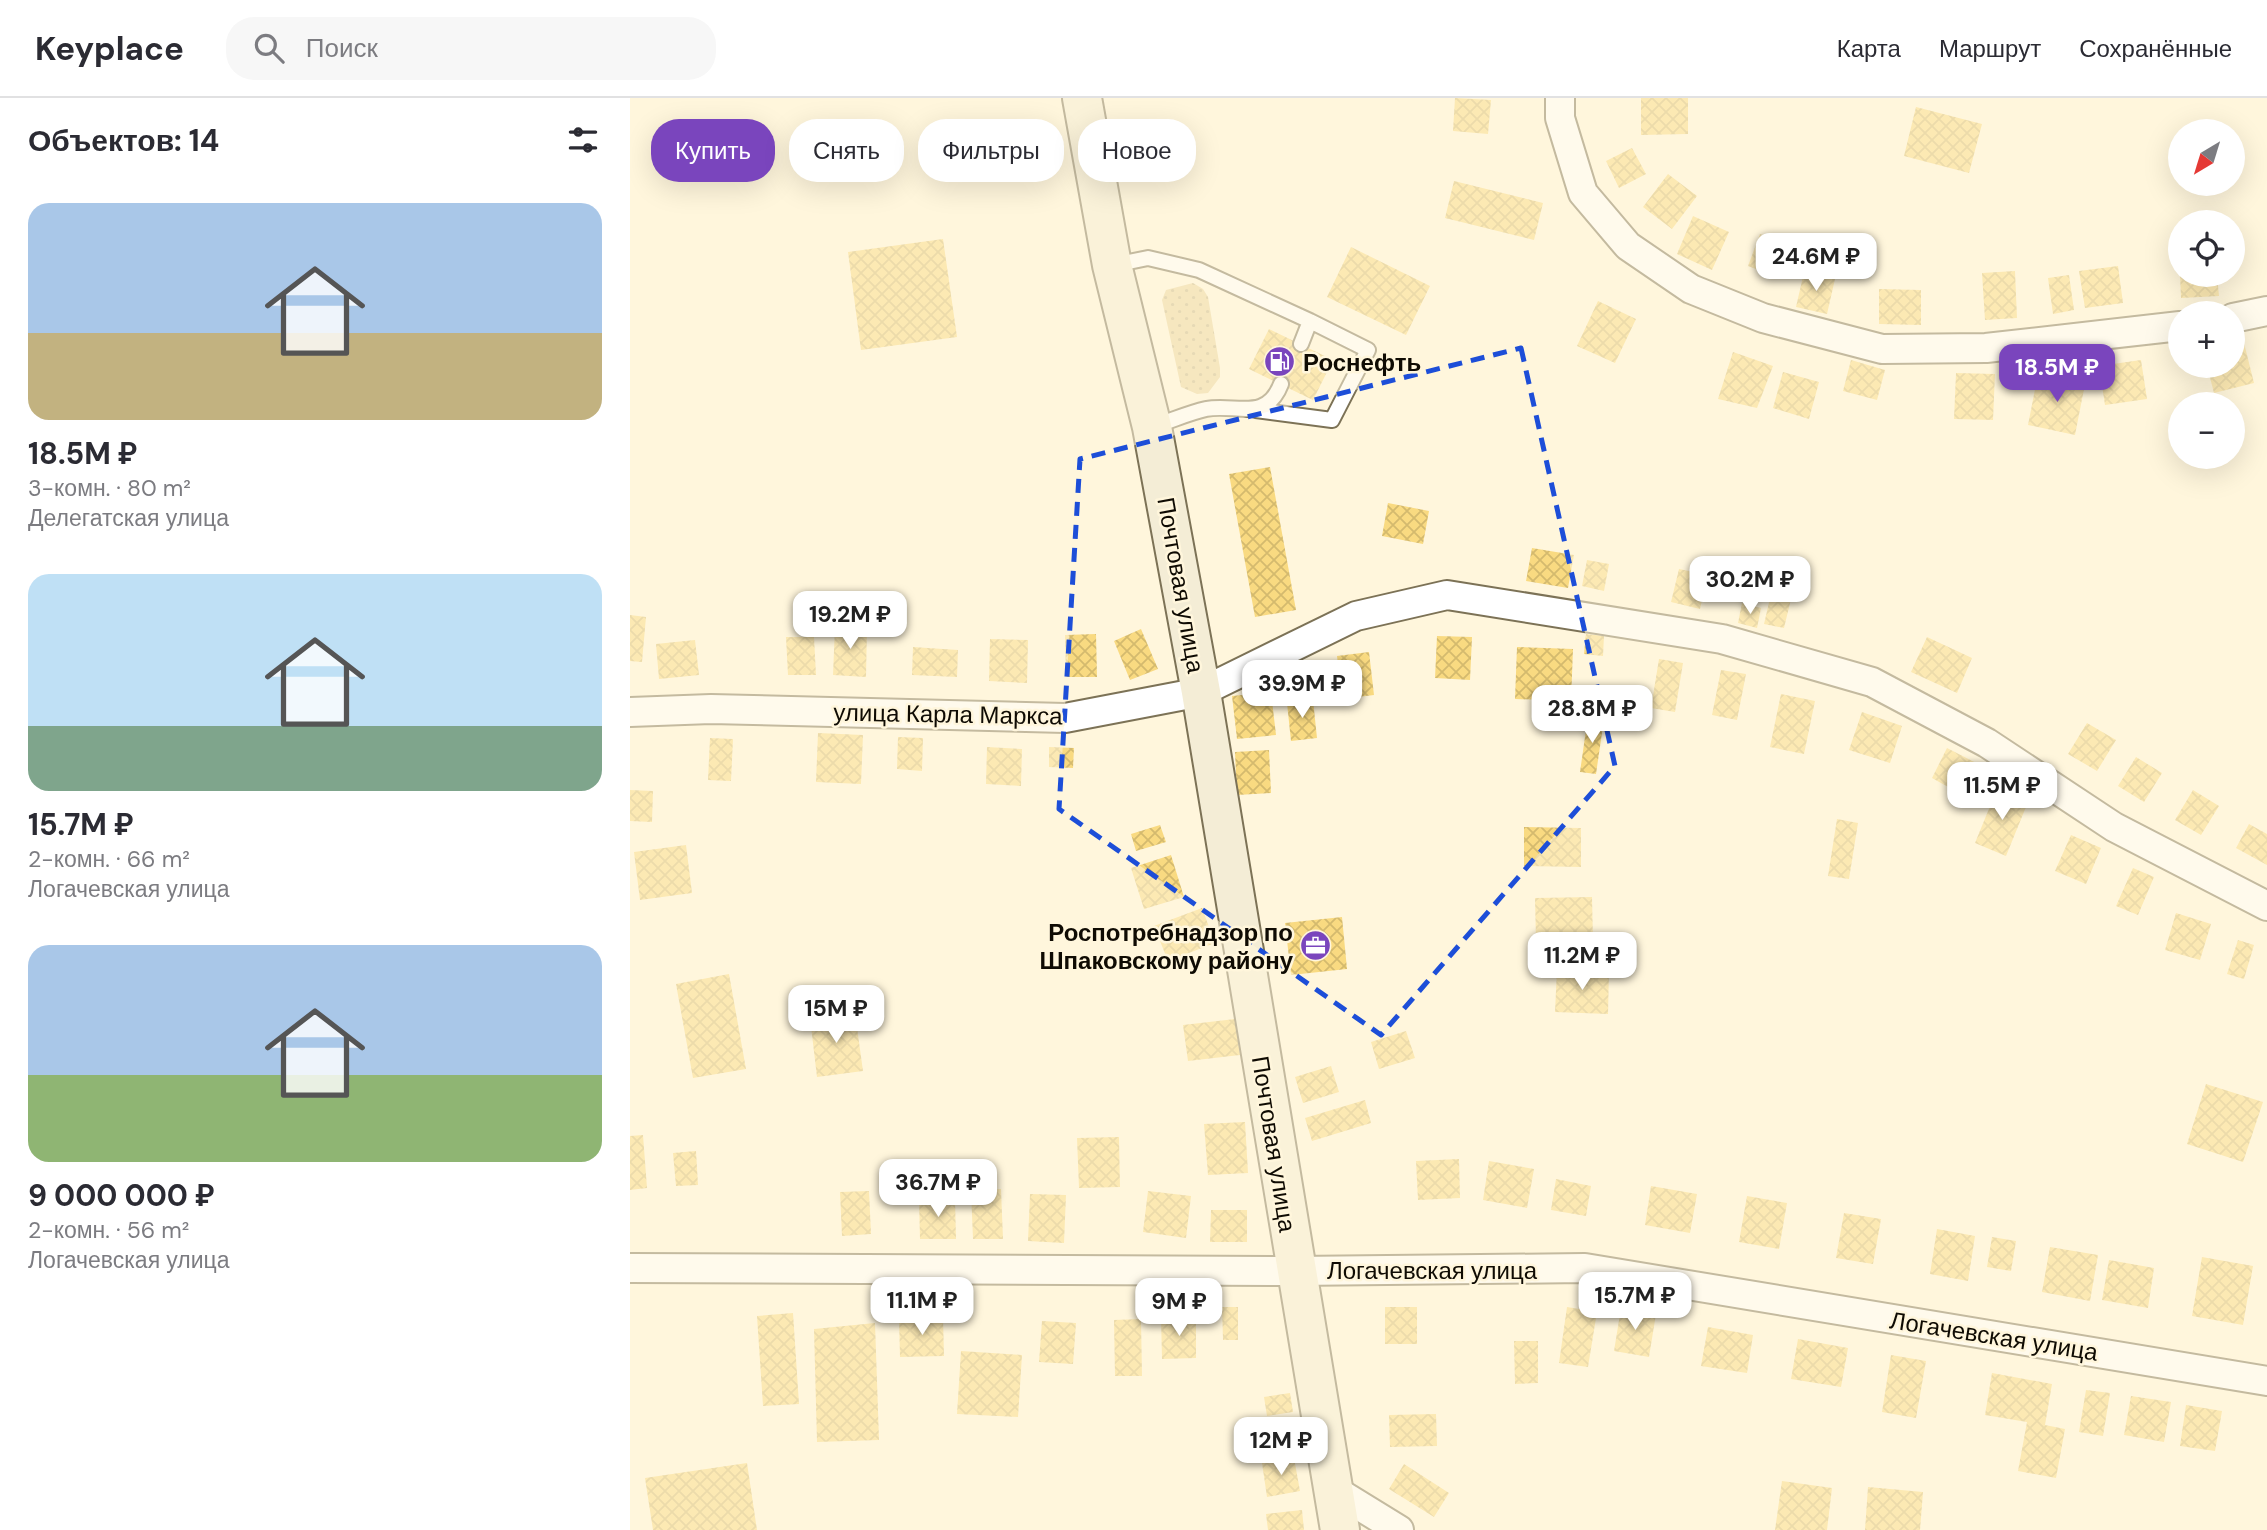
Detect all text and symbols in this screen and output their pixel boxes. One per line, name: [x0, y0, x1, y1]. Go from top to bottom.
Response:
search box: [226, 17, 716, 80]
text: Keyplace: [35, 27, 184, 70]
icon: search: [250, 29, 288, 67]
text: Поиск: [306, 31, 378, 65]
text: Карта: [1837, 33, 1901, 64]
text: Маршрут: [1939, 33, 2041, 64]
text: Сохранённые: [2079, 33, 2232, 64]
chip: Купить: [651, 119, 775, 182]
chip: Снять: [789, 119, 904, 182]
chip: Фильтры: [918, 119, 1064, 182]
chip: Новое: [1078, 119, 1196, 182]
north arrow: [2168, 119, 2245, 196]
map controls: [2168, 119, 2245, 469]
text: Объектов: 14: [28, 121, 219, 160]
icon: filters: [564, 121, 602, 159]
button: locate: [2168, 210, 2245, 287]
pin: 24.6M ₽: [1751, 234, 1881, 293]
text: 24.6M ₽: [1772, 241, 1860, 271]
icon: home: [252, 248, 378, 374]
button: +: [2168, 301, 2245, 378]
pin: 18.5M ₽: [1992, 344, 2122, 404]
fuel station icon: Роснефть: [1263, 345, 1297, 379]
place label: Роснефть: [1303, 347, 1421, 378]
text: 18.5M ₽: [2015, 352, 2099, 382]
button: −: [2168, 392, 2245, 469]
text: 18.5M ₽: [28, 434, 137, 473]
text: 3-комн. · 80 m²: [28, 473, 191, 503]
street label: Почтовая улица: [1150, 495, 1212, 676]
text: Делегатская улица: [28, 503, 229, 533]
pin: 30.2M ₽: [1685, 556, 1815, 616]
text: 30.2M ₽: [1705, 564, 1795, 594]
pin: 19.2M ₽: [785, 592, 915, 651]
text: 19.2M ₽: [809, 599, 891, 629]
icon: home: [252, 619, 378, 745]
pin: 39.9M ₽: [1237, 660, 1367, 720]
text: 39.9M ₽: [1258, 668, 1346, 698]
pin: 28.8M ₽: [1527, 686, 1657, 745]
text: 28.8M ₽: [1548, 693, 1636, 723]
street label: улица Карла Маркса: [833, 697, 1063, 732]
pin: 11.5M ₽: [1937, 762, 2067, 822]
text: 11.5M ₽: [1963, 770, 2041, 800]
text: 15.7M ₽: [28, 805, 134, 844]
text: 2-комн. · 66 m²: [28, 844, 190, 874]
text: Логачевская улица: [28, 874, 229, 904]
place label: Роспотребнадзор по Шпаковскому району: [1039, 917, 1294, 976]
office icon: Роспотребнадзор по Шпаковскому району: [1299, 929, 1333, 963]
pin: 11.2M ₽: [1517, 932, 1647, 992]
text: 11.2M ₽: [1544, 940, 1620, 970]
pin: 15M ₽: [787, 986, 885, 1045]
icon: home: [252, 990, 378, 1116]
text: 15M ₽: [804, 993, 868, 1023]
street label: Почтовая улица: [1245, 1054, 1303, 1235]
pin: 36.7M ₽: [873, 1160, 1003, 1219]
text: 36.7M ₽: [895, 1167, 981, 1197]
text: 9 000 000 ₽: [28, 1176, 215, 1215]
text: 2-комн. · 56 m²: [28, 1215, 189, 1245]
text: Логачевская улица: [28, 1245, 229, 1275]
street label: Логачевская улица: [1327, 1255, 1538, 1286]
pin: 15.7M ₽: [1570, 1272, 1700, 1332]
pin: 11.1M ₽: [857, 1278, 987, 1337]
pin: 9M ₽: [1138, 1278, 1220, 1338]
text: 15.7M ₽: [1595, 1280, 1675, 1310]
text: 11.1M ₽: [887, 1285, 957, 1315]
text: 9M ₽: [1151, 1286, 1207, 1316]
street label: Логачевская улица: [1888, 1304, 2101, 1368]
pin: 12M ₽: [1232, 1418, 1330, 1477]
text: 12M ₽: [1250, 1425, 1312, 1455]

